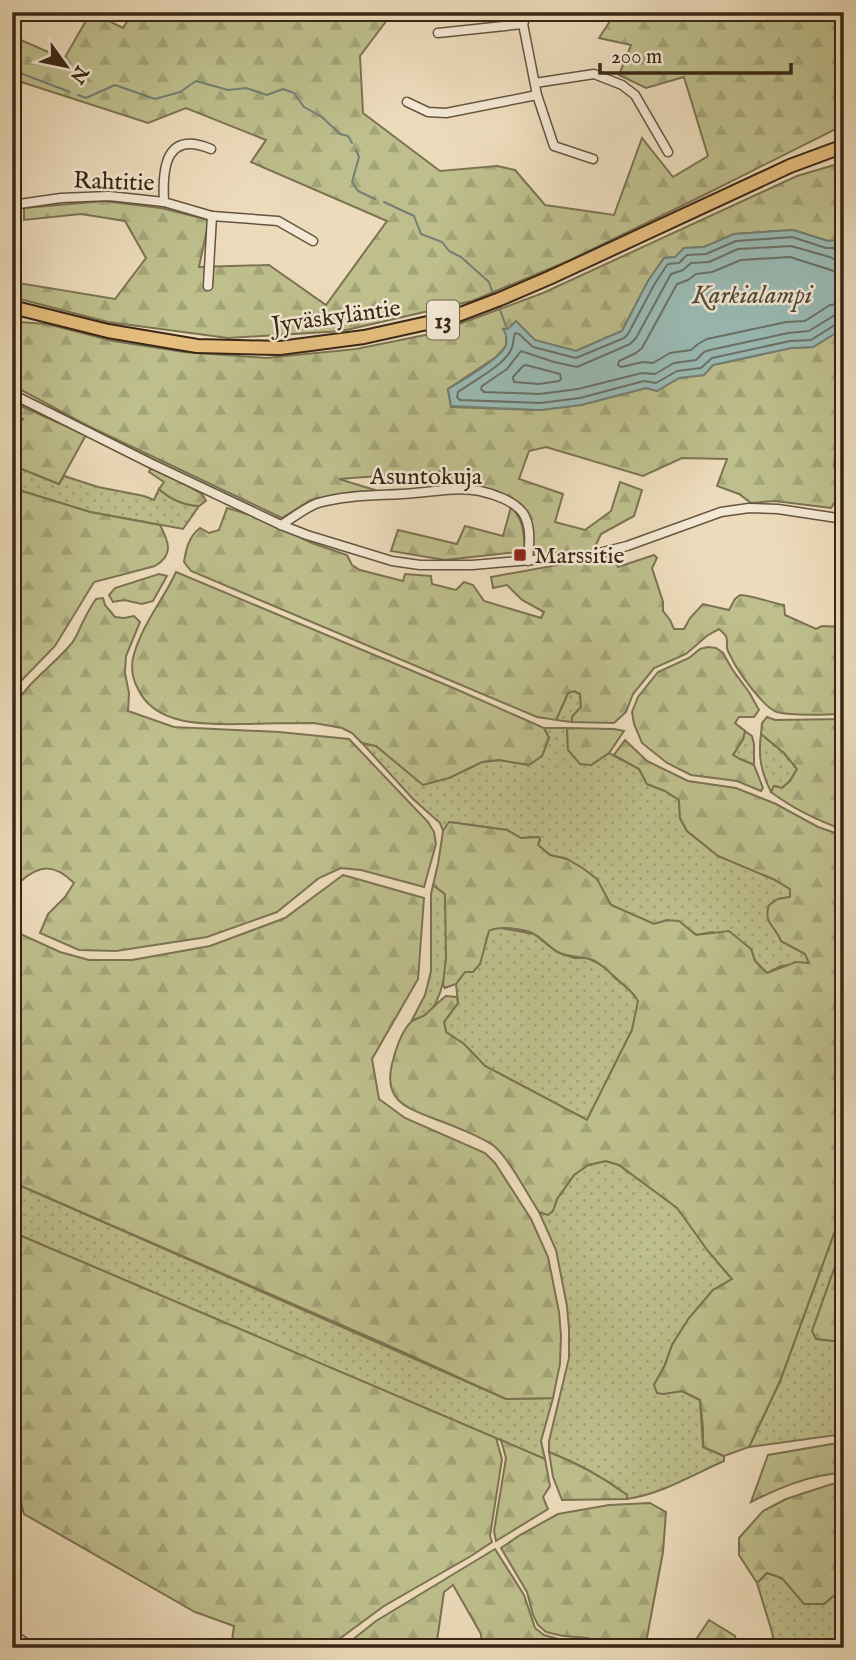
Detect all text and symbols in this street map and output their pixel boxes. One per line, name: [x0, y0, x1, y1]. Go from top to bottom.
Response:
north arrow: [32, 32, 102, 102]
scale bar: [600, 32, 791, 76]
text: 200 m: [611, 44, 662, 71]
text: N: [64, 60, 94, 88]
street label: Rahtitie: [73, 166, 155, 199]
water label: Karkialampi: [691, 279, 814, 312]
street label: Jyväskyläntie: [267, 293, 403, 342]
road number: 13: [427, 300, 459, 340]
street label: Asuntokuja: [369, 462, 483, 493]
place label: Marssitie: [534, 541, 625, 572]
marker: Marssitie: [512, 547, 528, 563]

